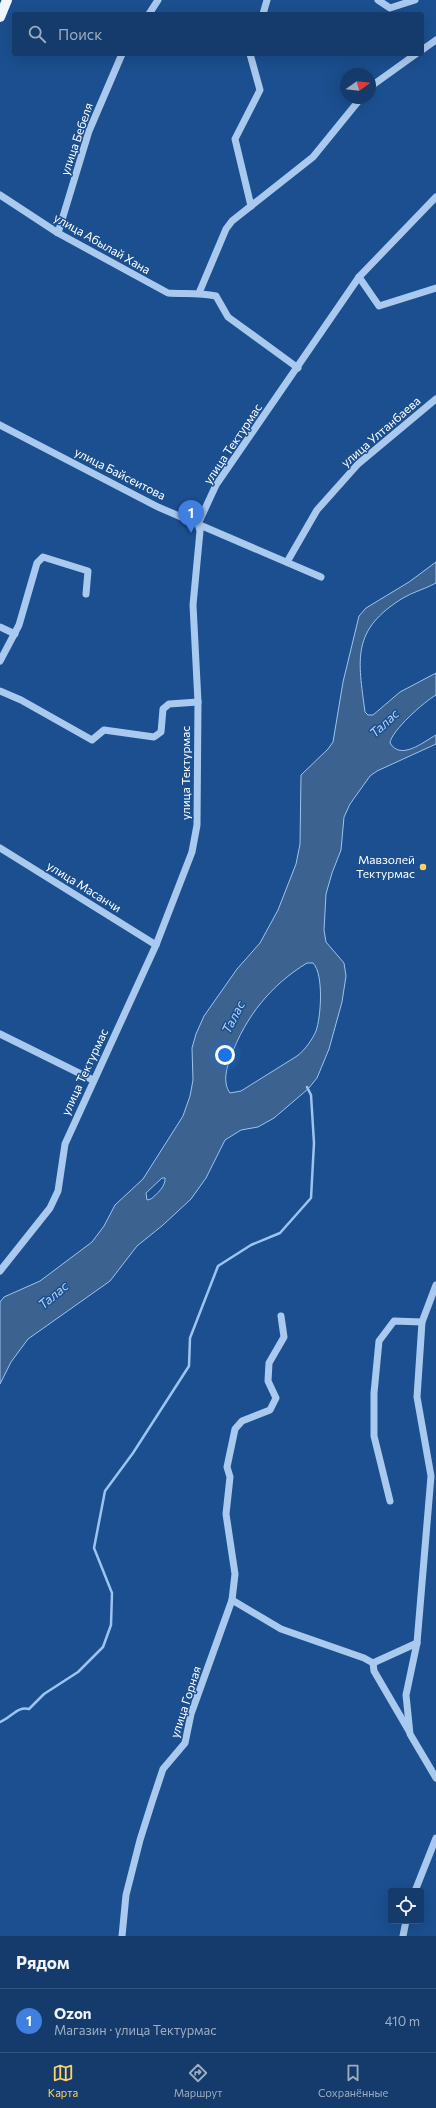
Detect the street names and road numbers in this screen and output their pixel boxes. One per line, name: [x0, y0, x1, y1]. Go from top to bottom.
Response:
street label: улица Бебеля: [57, 101, 95, 177]
street label: улица Абылай Хана: [52, 210, 153, 276]
street label: улица Ултанбаева: [338, 393, 423, 469]
street label: улица Тектурмас: [200, 400, 264, 486]
street label: улица Байсеитова: [73, 444, 168, 502]
street label: улица Тектурмас: [178, 726, 192, 820]
street label: улица Масанчи: [45, 858, 124, 915]
street label: улица Тектурмас: [58, 1026, 110, 1117]
street label: улица Горная: [167, 1664, 203, 1739]

